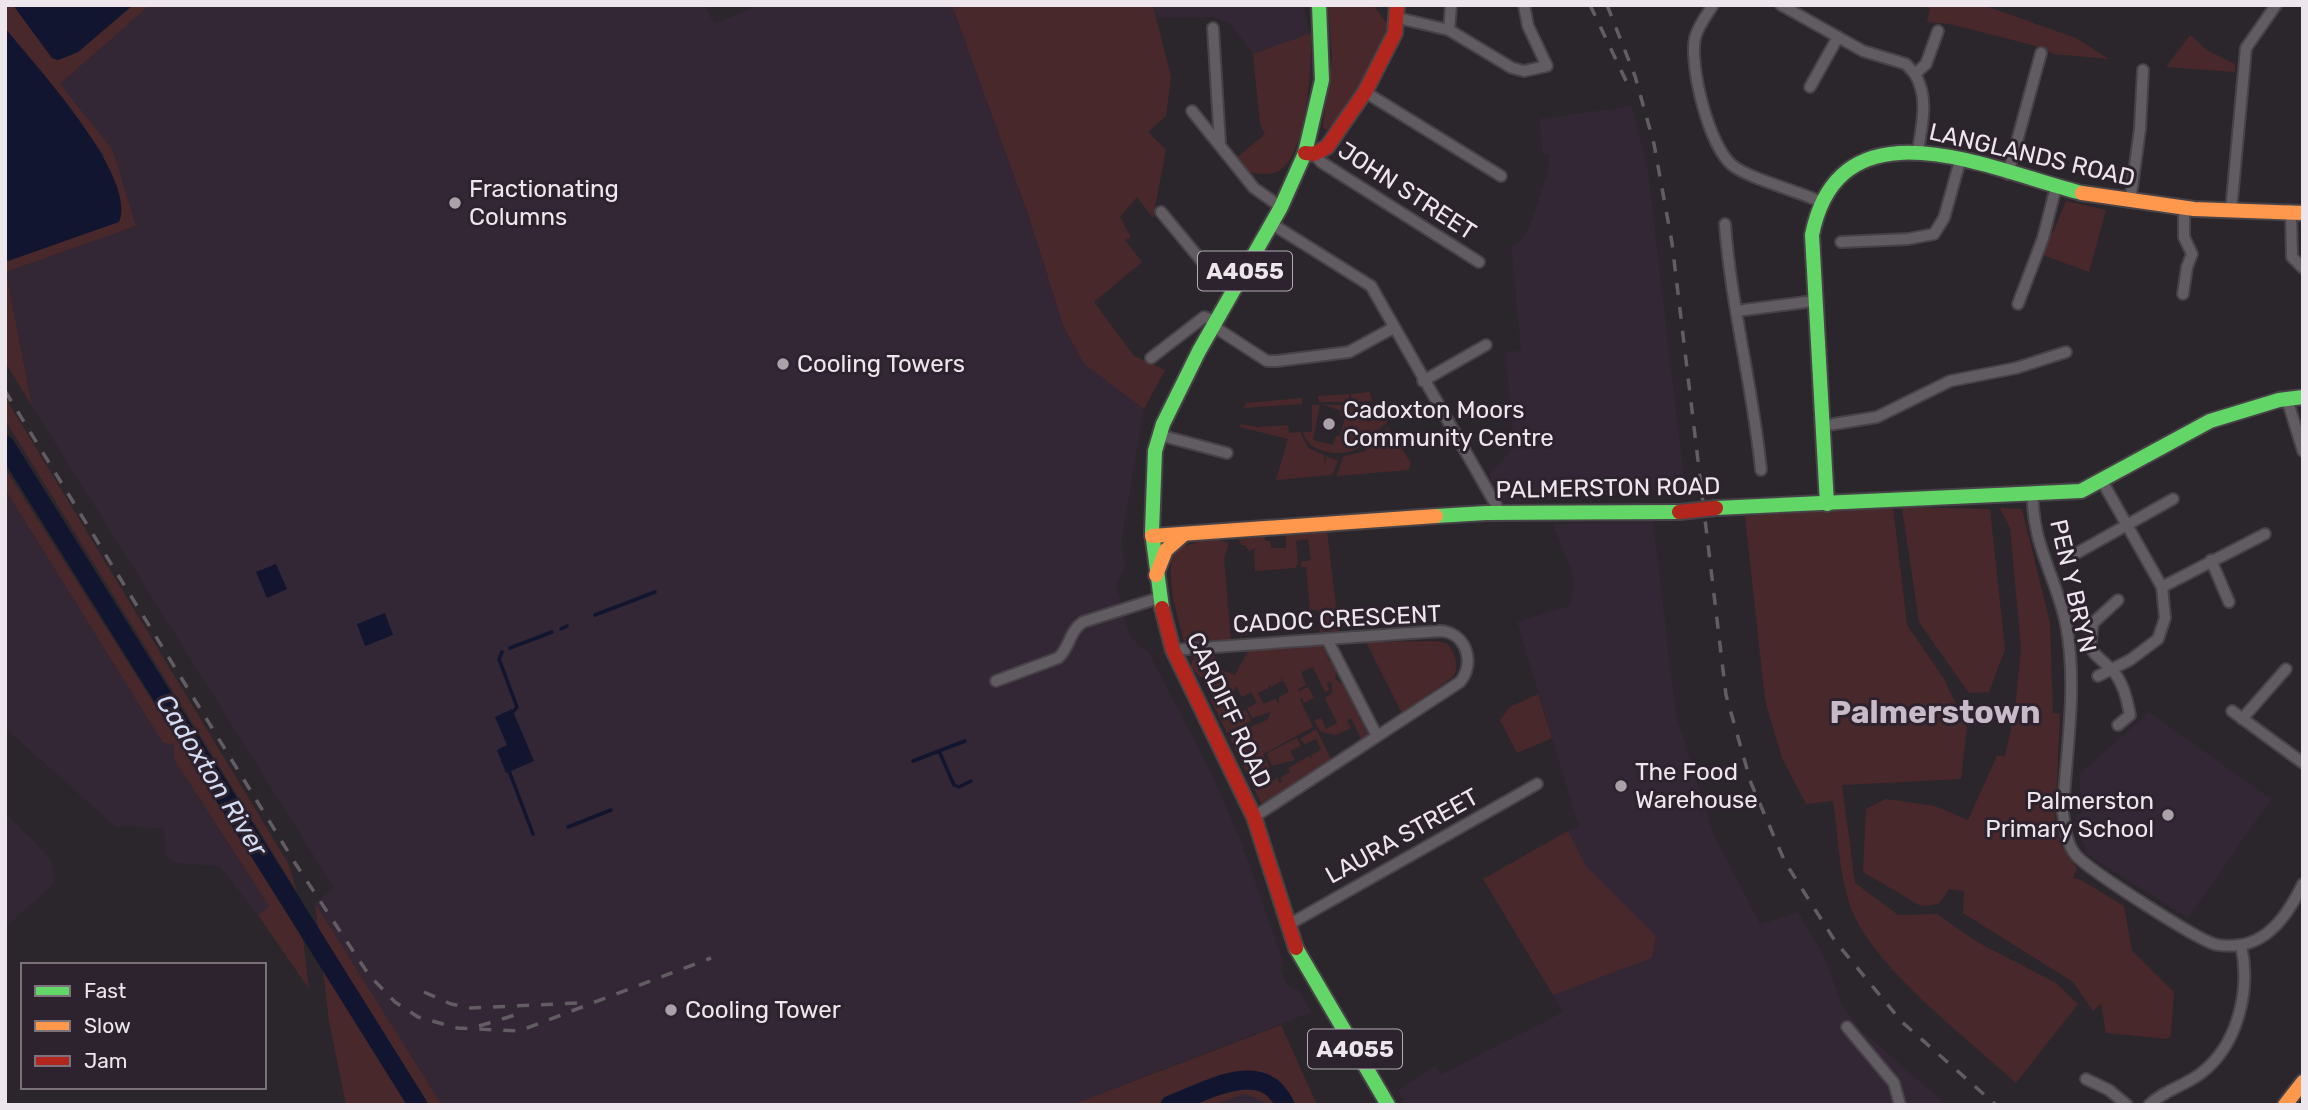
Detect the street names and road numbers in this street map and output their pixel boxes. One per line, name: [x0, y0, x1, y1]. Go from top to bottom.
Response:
street label: LANGLANDS ROAD: [1926, 118, 2138, 192]
street label: JOHN STREET: [1333, 136, 1481, 246]
road number: A4055: [1198, 252, 1292, 290]
street label: PALMERSTON ROAD: [1495, 472, 1721, 504]
street label: PEN Y BRYN: [2044, 517, 2102, 655]
street label: CADOC CRESCENT: [1232, 600, 1442, 638]
street label: CARDIFF ROAD: [1181, 628, 1277, 792]
street label: LAURA STREET: [1321, 782, 1483, 890]
road number: A4055: [1308, 1030, 1402, 1068]

